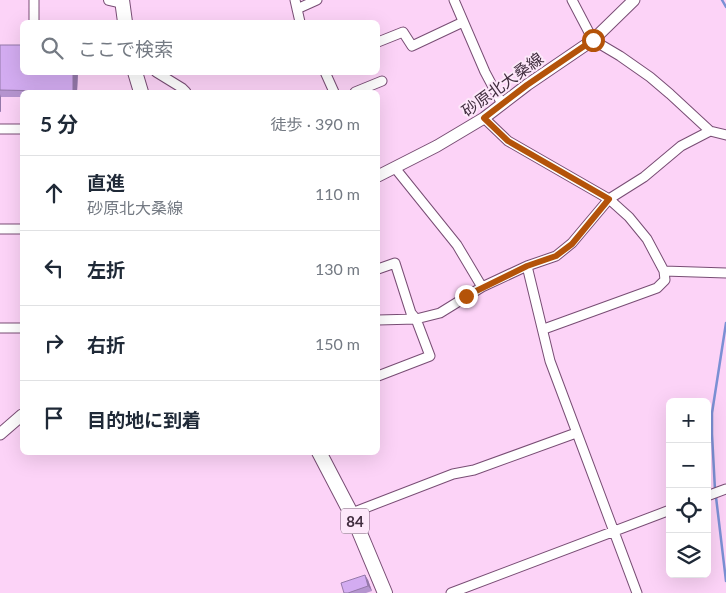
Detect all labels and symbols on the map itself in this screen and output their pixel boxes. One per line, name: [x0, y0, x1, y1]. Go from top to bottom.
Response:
route start: [582, 29, 605, 52]
street label: 砂原北大桑線: [458, 48, 546, 120]
route end: [455, 285, 478, 308]
road number: 84: [341, 508, 369, 534]

